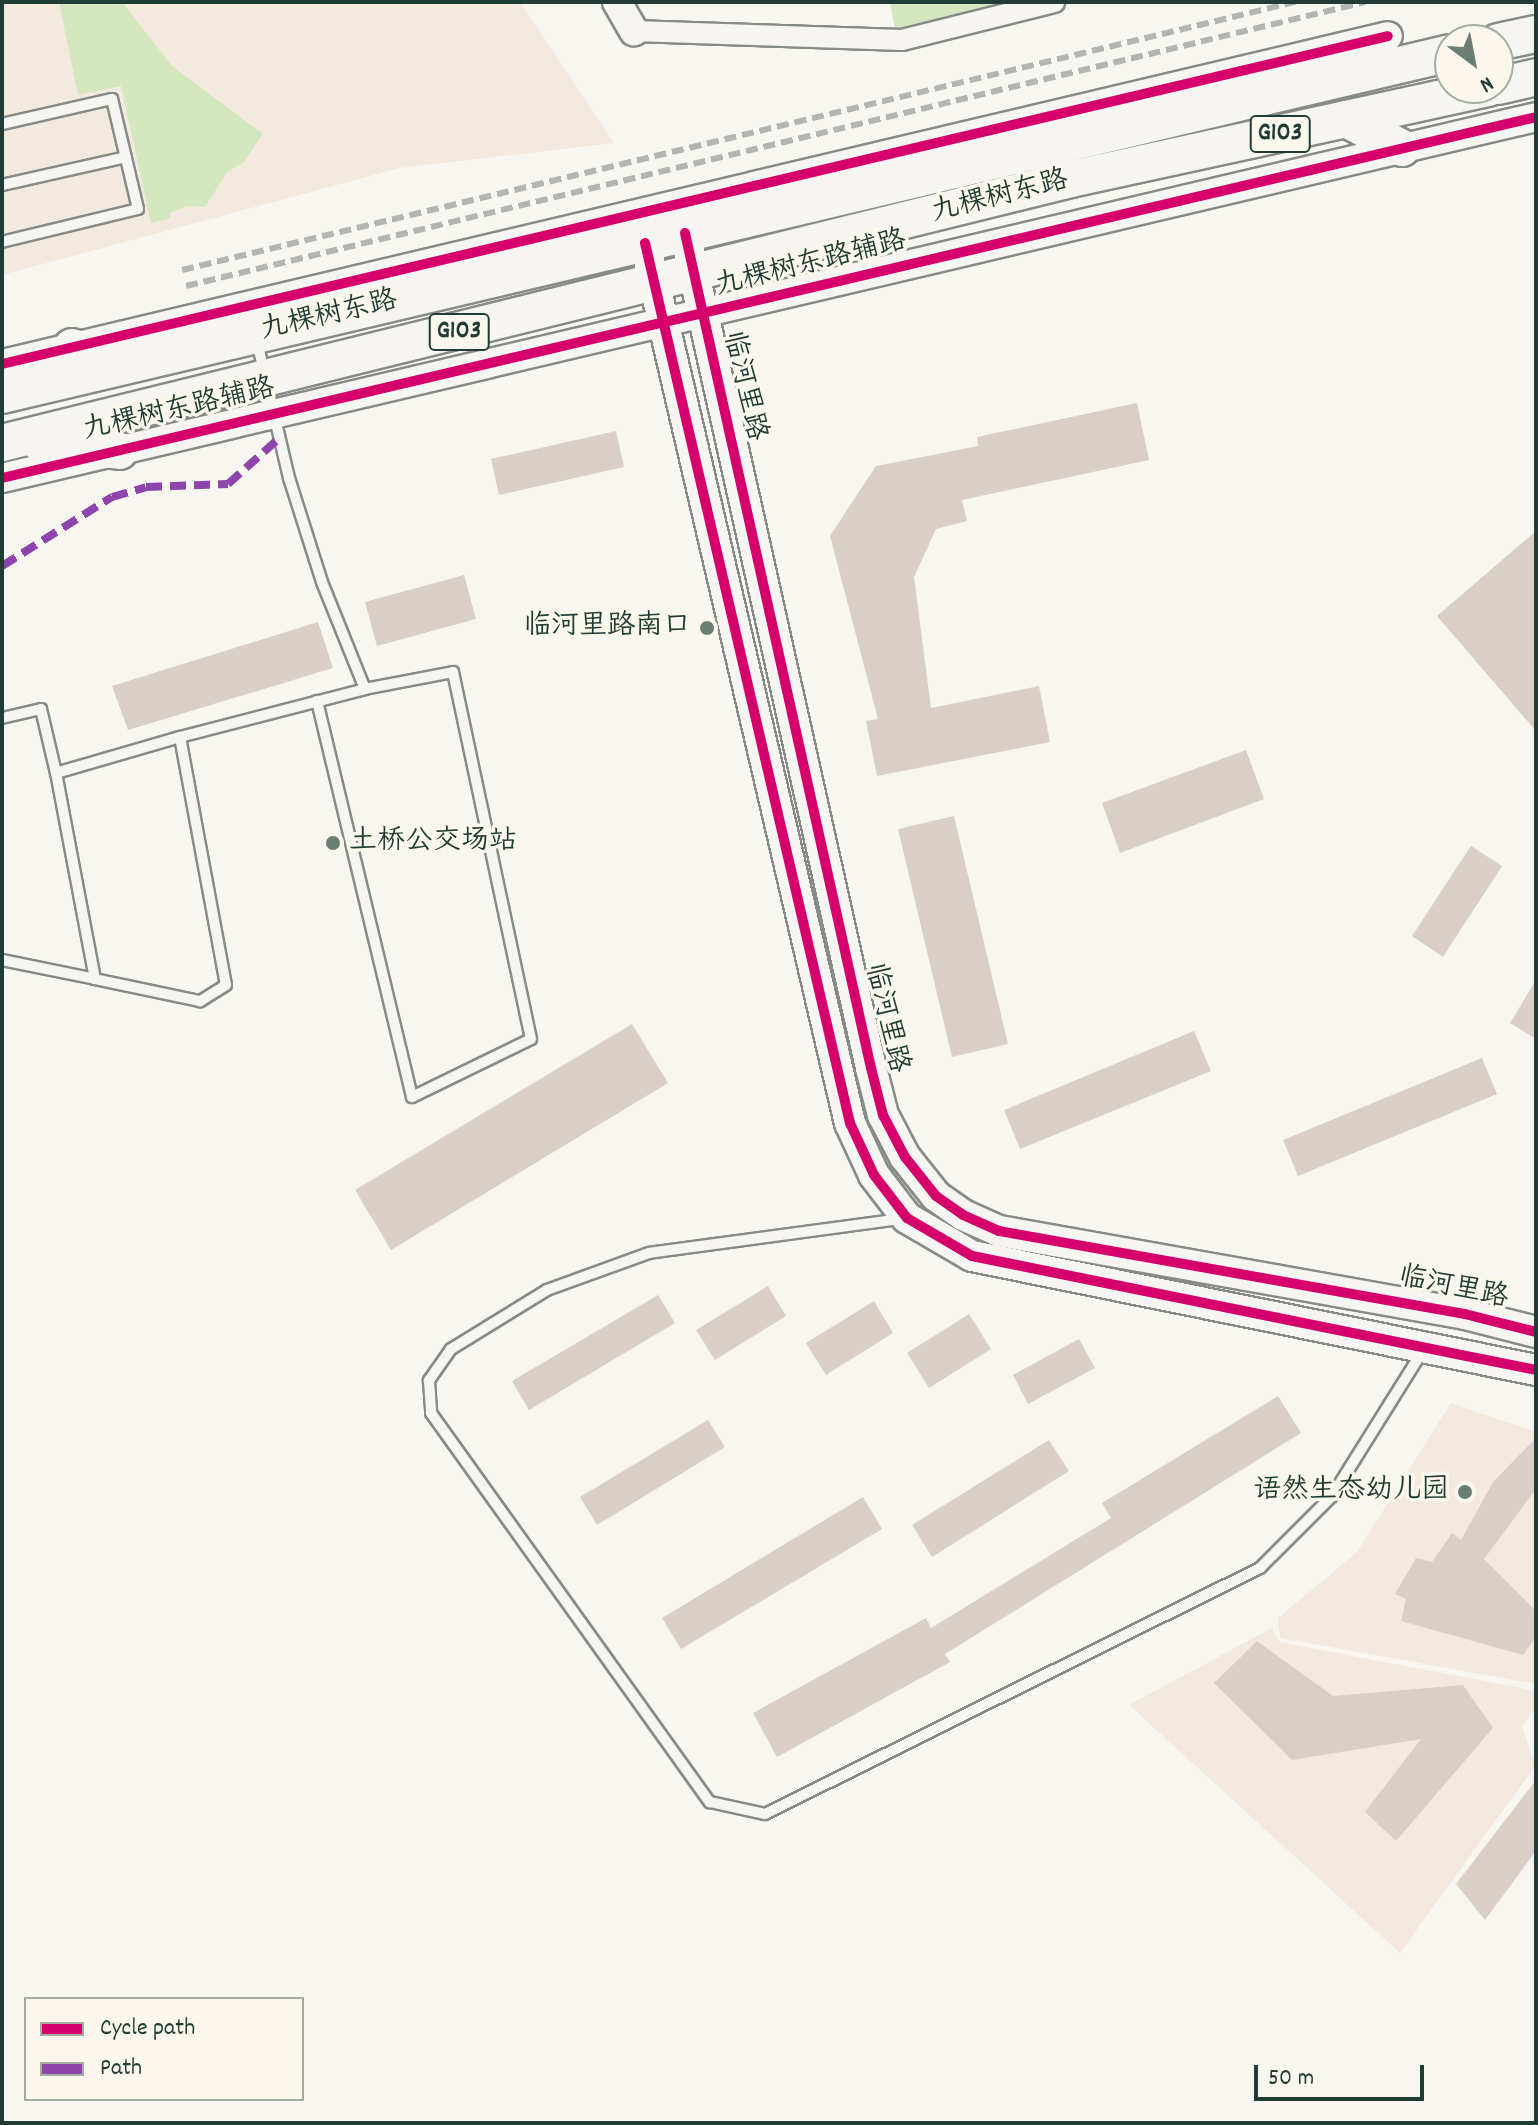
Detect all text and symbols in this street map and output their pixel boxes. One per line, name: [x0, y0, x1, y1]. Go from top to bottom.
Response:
north arrow: [1434, 24, 1514, 104]
text: N: [1473, 67, 1499, 99]
road number: G103: [1248, 112, 1312, 156]
street label: 九棵树东路: [928, 165, 1072, 231]
street label: 九棵树东路辅路: [712, 225, 910, 305]
street label: 九棵树东路: [257, 285, 401, 349]
road number: G103: [427, 310, 491, 354]
street label: 临河里路: [714, 328, 772, 444]
street label: 九棵树东路辅路: [80, 373, 278, 449]
place label: 临河里路南口: [523, 611, 691, 645]
marker: 临河里路南口: [698, 619, 716, 637]
place label: 土桥公交场站: [349, 826, 517, 860]
marker: 土桥公交场站: [324, 834, 342, 852]
street label: 临河里路: [856, 960, 914, 1076]
street label: 临河里路: [1395, 1261, 1511, 1317]
place label: 语然生态幼儿园: [1253, 1475, 1449, 1509]
marker: 语然生态幼儿园: [1456, 1483, 1474, 1501]
legend: [24, 1997, 304, 2101]
text: Cycle path: [100, 2012, 195, 2046]
scale bar: [1258, 2049, 1428, 2099]
text: Path: [100, 2052, 142, 2086]
text: 50 m: [1268, 2062, 1314, 2096]

